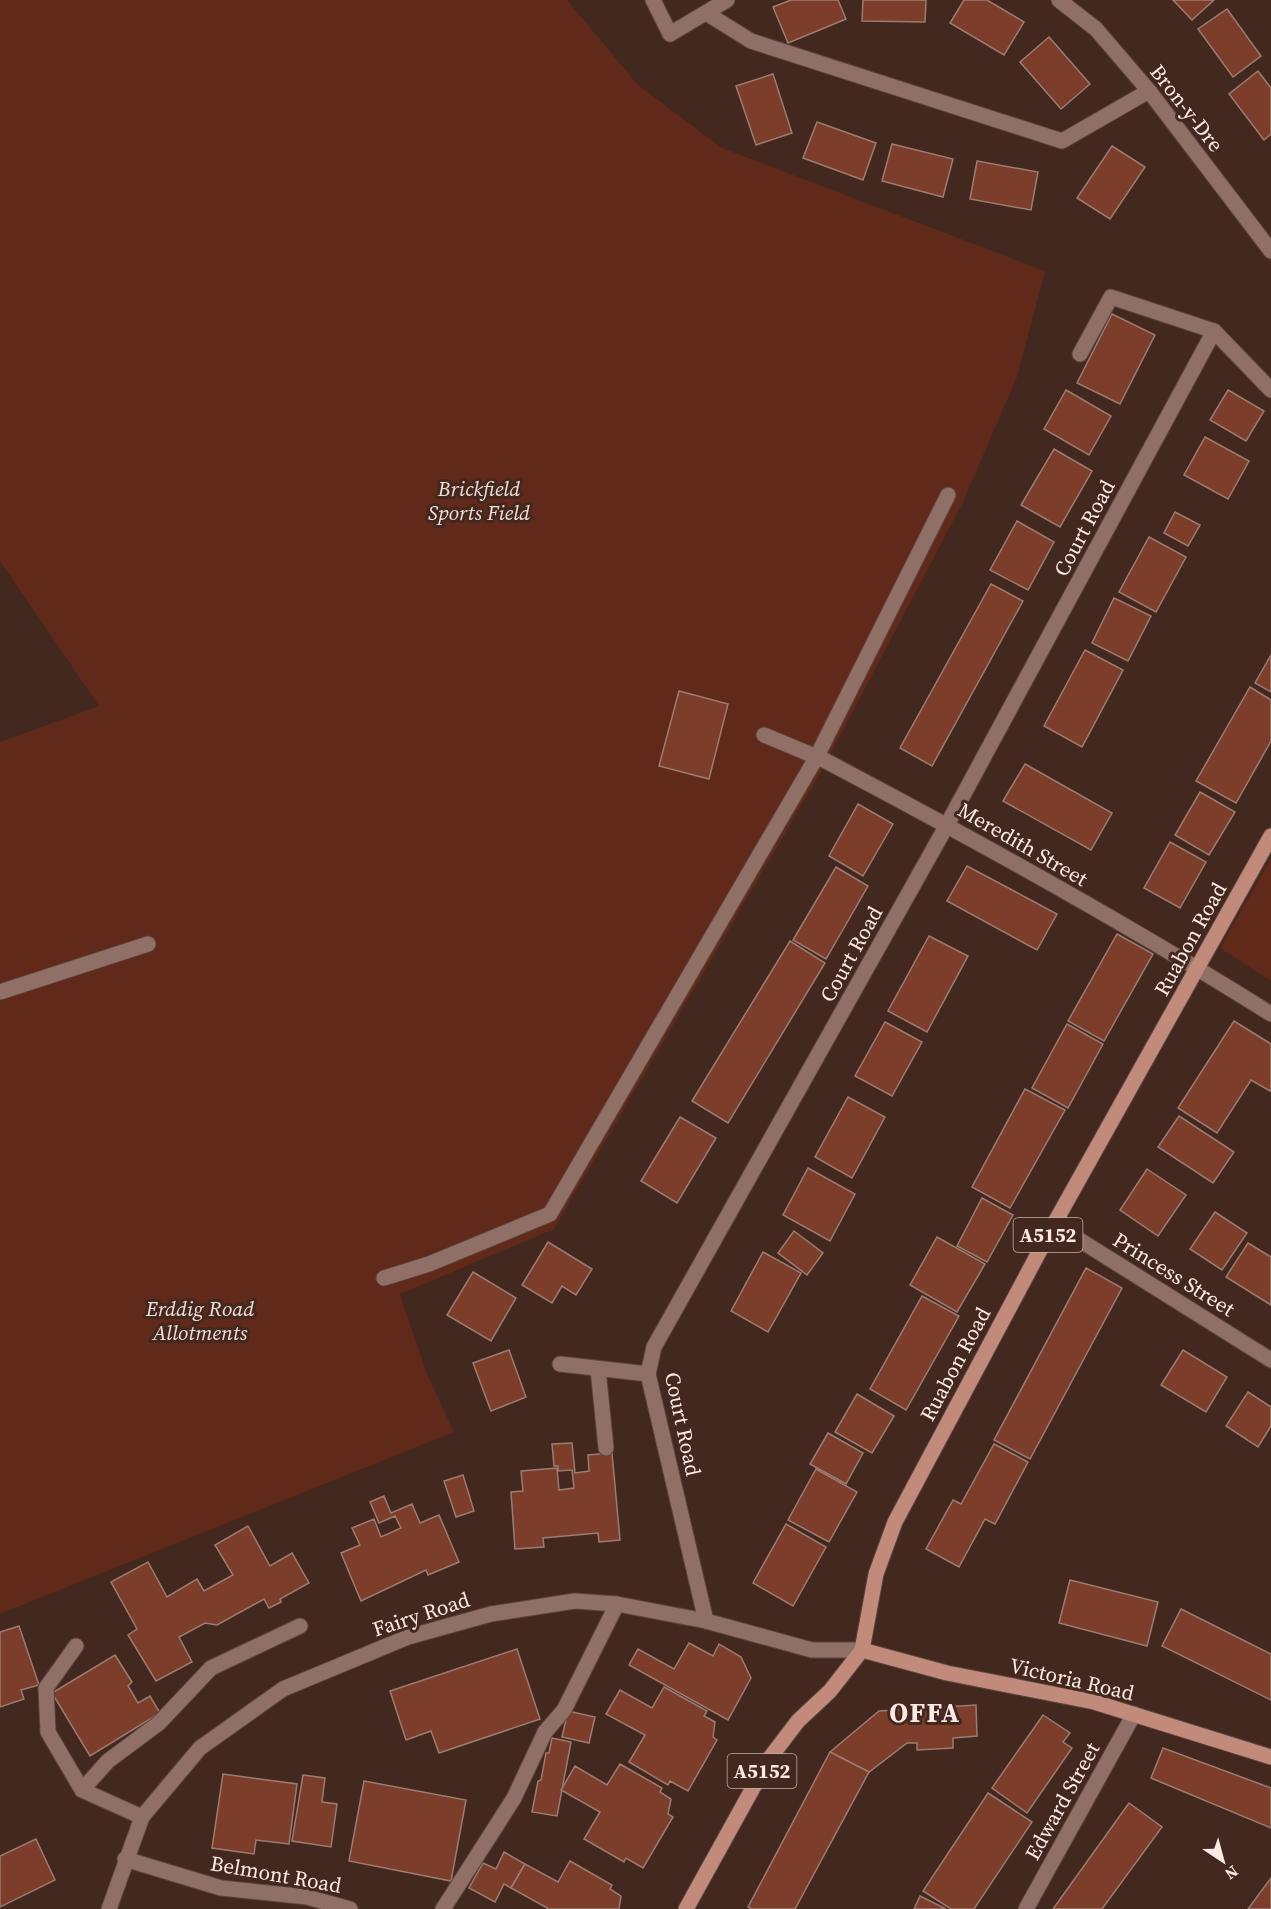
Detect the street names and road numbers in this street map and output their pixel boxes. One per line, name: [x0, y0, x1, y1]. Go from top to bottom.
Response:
street label: Bron-y-Dre: [1144, 58, 1230, 158]
street label: Court Road: [1046, 475, 1122, 581]
street label: Meredith Street: [953, 795, 1093, 893]
street label: Ruabon Road: [1147, 877, 1233, 1001]
street label: Court Road: [813, 901, 889, 1007]
road number: A5152: [1014, 1218, 1082, 1252]
street label: Princess Street: [1108, 1225, 1241, 1323]
street label: Ruabon Road: [913, 1302, 997, 1426]
street label: Court Road: [658, 1369, 708, 1479]
street label: Fairy Road: [369, 1585, 473, 1643]
street label: Victoria Road: [1007, 1651, 1137, 1707]
street label: Edward Street: [1018, 1737, 1106, 1865]
road number: A5152: [728, 1754, 796, 1788]
street label: Belmont Road: [208, 1848, 344, 1900]

